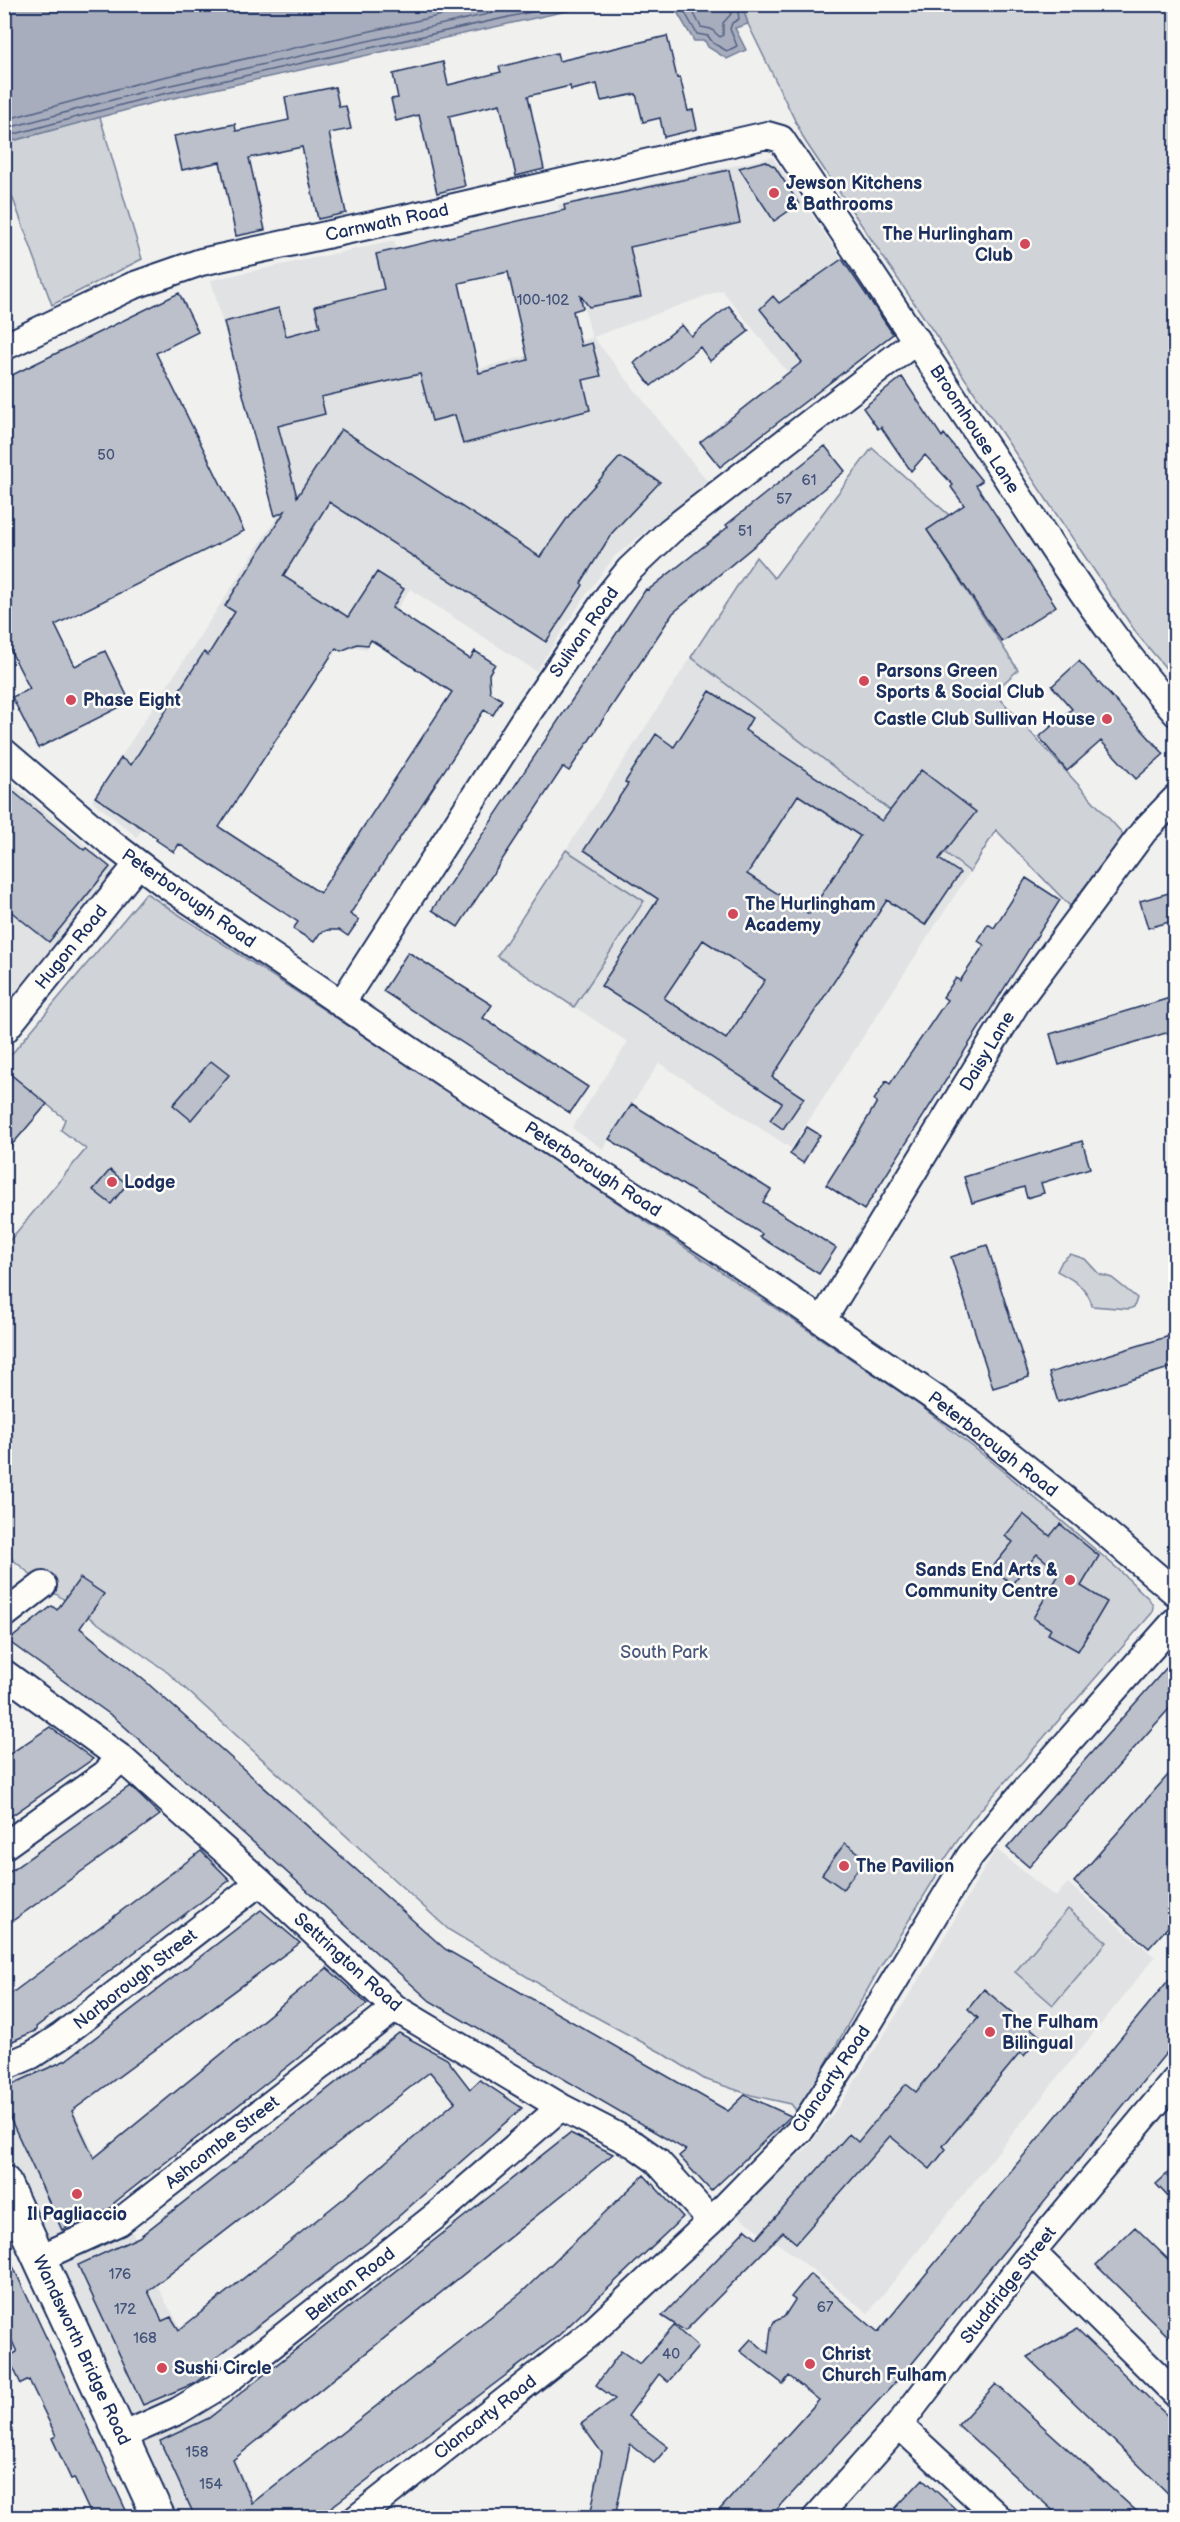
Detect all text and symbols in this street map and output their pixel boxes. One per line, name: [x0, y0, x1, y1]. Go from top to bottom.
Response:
place label: Jewson Kitchens & Bathrooms: [786, 173, 922, 215]
marker: Jewson Kitchens & Bathrooms: [767, 186, 781, 200]
street label: Carnwath Road: [324, 199, 451, 246]
place label: The Hurlingham Club: [882, 224, 1013, 266]
marker: The Hurlingham Club: [1018, 237, 1032, 251]
house number: 100-102: [517, 291, 569, 310]
street label: Broomhouse Lane: [925, 361, 1024, 498]
house number: 50: [97, 446, 115, 465]
house number: 61: [802, 471, 816, 490]
house number: 57: [776, 490, 793, 509]
house number: 51: [738, 522, 752, 541]
street label: Sulivan Road: [545, 583, 623, 682]
place label: Parsons Green Sports & Social Club: [876, 661, 1045, 703]
marker: Parsons Green Sports & Social Club: [857, 674, 871, 688]
place label: Phase Eight: [83, 690, 181, 711]
marker: Phase Eight: [64, 693, 78, 707]
place label: Castle Club Sullivan House: [874, 709, 1095, 730]
marker: Castle Club Sullivan House: [1100, 712, 1114, 726]
street label: Peterborough Road: [118, 844, 260, 953]
place label: The Hurlingham Academy: [744, 894, 876, 936]
street label: Hugon Road: [31, 901, 112, 994]
marker: The Hurlingham Academy: [726, 907, 740, 921]
street label: Daisy Lane: [956, 1007, 1020, 1095]
street label: Peterborough Road: [520, 1117, 665, 1221]
place label: Lodge: [124, 1172, 175, 1193]
marker: Lodge: [105, 1175, 119, 1189]
street label: Peterborough Road: [924, 1387, 1062, 1502]
place label: Sands End Arts & Community Centre: [905, 1560, 1058, 1602]
marker: Sands End Arts & Community Centre: [1063, 1573, 1077, 1587]
park label: South Park: [620, 1642, 708, 1663]
place label: The Pavilion: [856, 1856, 954, 1877]
marker: The Pavilion: [837, 1859, 851, 1873]
street label: Settrington Road: [290, 1909, 406, 2016]
street label: Narborough Street: [69, 1924, 202, 2034]
place label: The Fulham Bilingual: [1002, 2012, 1098, 2054]
street label: Clancarty Road: [788, 2022, 875, 2137]
marker: The Fulham Bilingual: [983, 2025, 997, 2039]
street label: Ashcombe Street: [161, 2091, 284, 2193]
marker: Il Pagliaccio: [70, 2187, 84, 2201]
place label: Il Pagliaccio: [27, 2204, 127, 2225]
street label: Studdridge Street: [956, 2222, 1061, 2348]
street label: Beltran Road: [302, 2243, 399, 2326]
street label: Wandsworth Bridge Road: [28, 2252, 135, 2448]
house number: 176: [109, 2265, 131, 2284]
house number: 67: [817, 2298, 834, 2317]
house number: 172: [114, 2300, 136, 2319]
house number: 168: [133, 2329, 157, 2348]
place label: Christ Church Fulham: [822, 2344, 947, 2386]
house number: 40: [662, 2345, 680, 2364]
marker: Christ Church Fulham: [803, 2357, 817, 2371]
place label: Sushi Circle: [174, 2358, 272, 2379]
marker: Sushi Circle: [155, 2361, 169, 2375]
street label: Clancarty Road: [430, 2371, 541, 2464]
house number: 158: [185, 2443, 209, 2462]
house number: 154: [199, 2475, 223, 2494]

